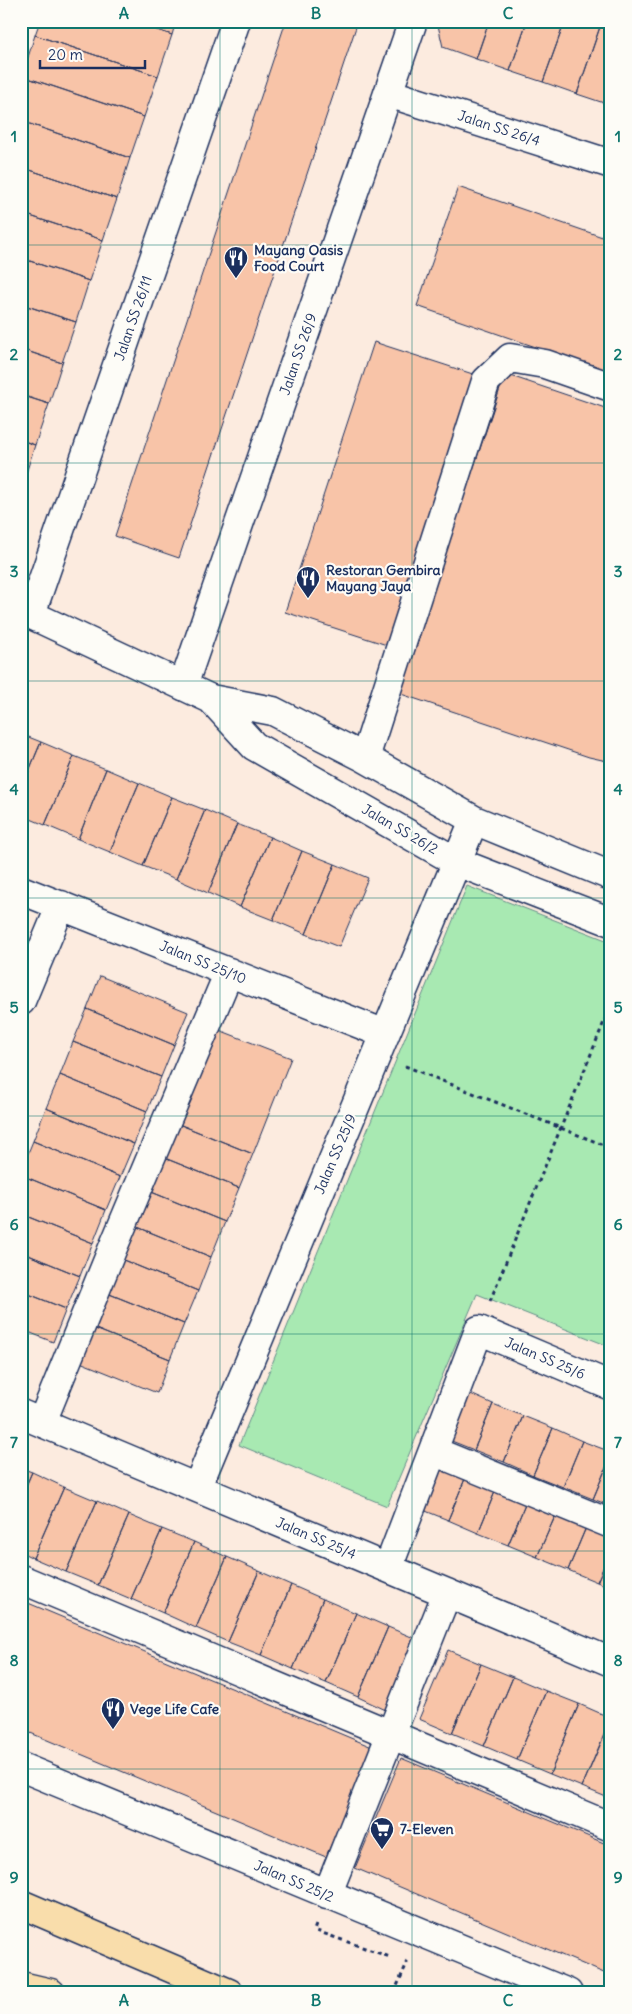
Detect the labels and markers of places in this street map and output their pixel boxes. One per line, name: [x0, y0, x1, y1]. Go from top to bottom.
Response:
place label: Mayang Oasis Food Court: [254, 241, 344, 275]
restaurant icon: Mayang Oasis Food Court: [223, 245, 249, 279]
place label: Restoran Gembira Mayang Jaya: [326, 561, 440, 595]
restaurant icon: Restoran Gembira Mayang Jaya: [295, 565, 321, 599]
restaurant icon: Vege Life Cafe: [100, 1696, 126, 1730]
place label: Vege Life Cafe: [130, 1700, 220, 1718]
supermarket icon: 7-Eleven: [369, 1816, 395, 1850]
place label: 7-Eleven: [400, 1820, 454, 1838]

